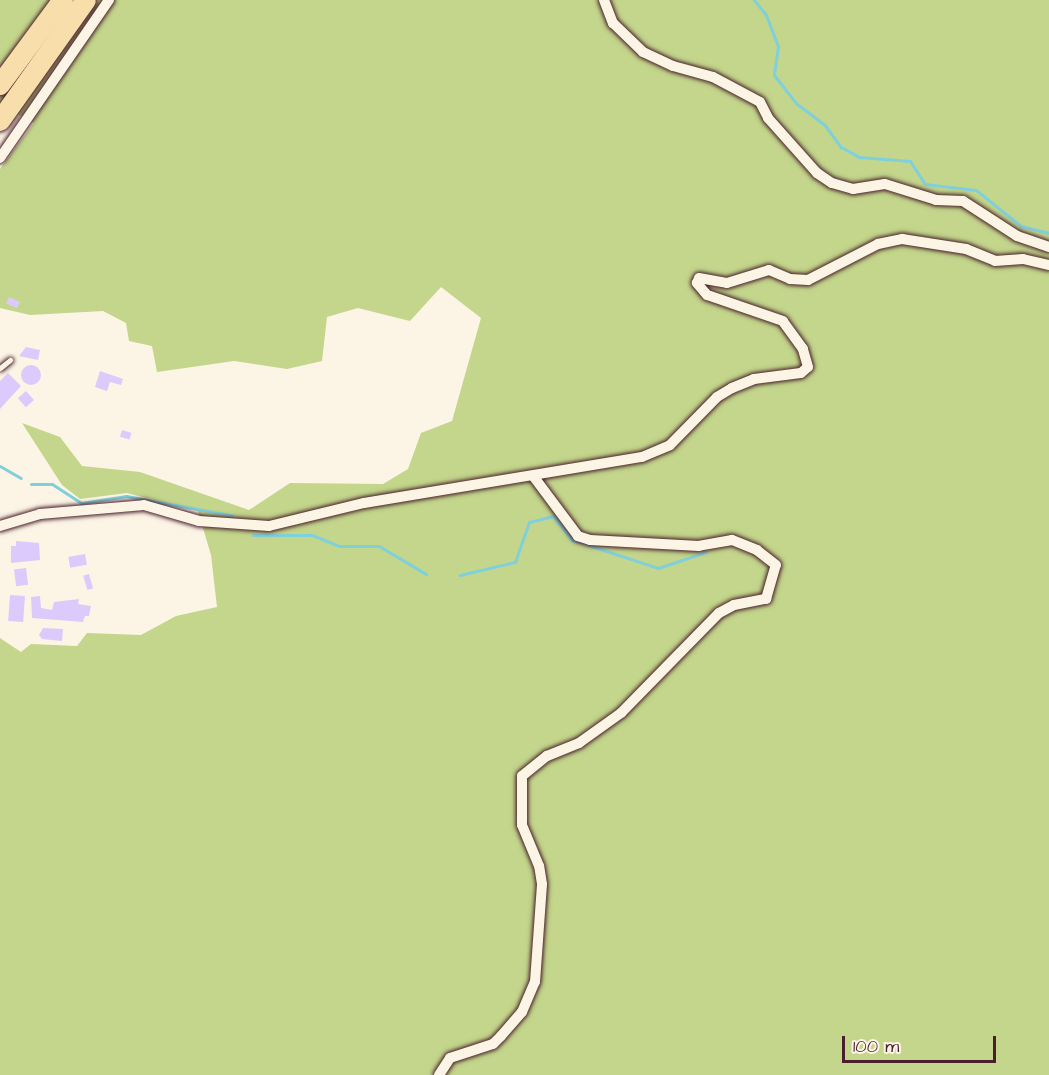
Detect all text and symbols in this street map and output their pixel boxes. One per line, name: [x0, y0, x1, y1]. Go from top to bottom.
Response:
scale bar: [845, 1024, 1000, 1062]
text: 100 m: [853, 1034, 899, 1059]

